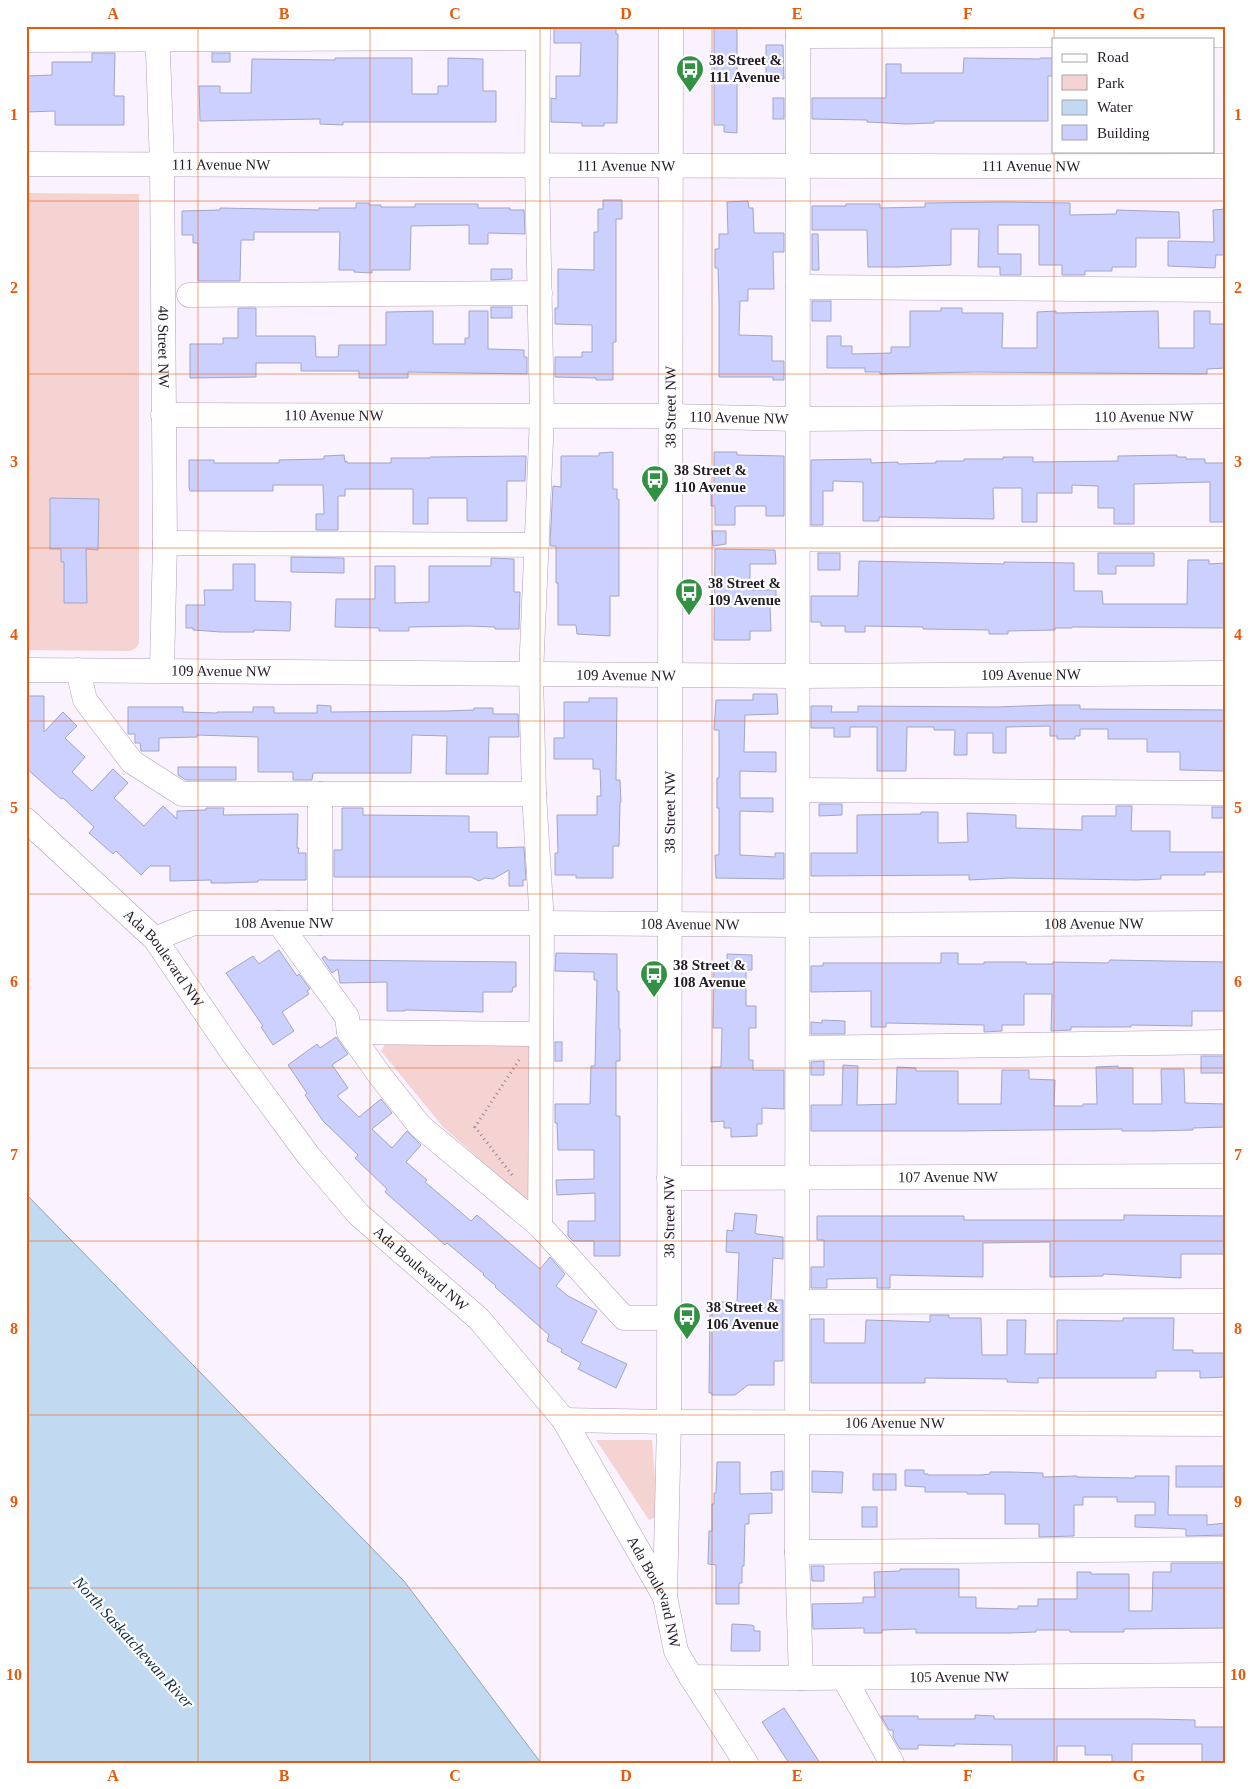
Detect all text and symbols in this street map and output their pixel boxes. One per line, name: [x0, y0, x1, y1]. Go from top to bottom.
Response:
text: A: [107, 5, 119, 22]
text: B: [279, 5, 290, 22]
text: C: [449, 5, 461, 22]
text: D: [620, 5, 632, 22]
text: E: [792, 5, 802, 22]
text: F: [963, 5, 973, 22]
text: G: [1133, 5, 1146, 22]
legend: [1052, 38, 1214, 152]
text: Road: [1097, 49, 1129, 65]
place label: 38 Street & 111 Avenue: [709, 52, 782, 85]
bus stop icon: 38 Street & 111 Avenue: [675, 54, 705, 93]
text: Park: [1097, 75, 1125, 91]
text: Water: [1097, 99, 1132, 115]
text: 1: [10, 106, 18, 123]
text: 1: [1234, 106, 1242, 123]
text: Building: [1097, 125, 1150, 141]
street label: 111 Avenue NW: [172, 156, 271, 173]
street label: 111 Avenue NW: [577, 158, 676, 174]
street label: 111 Avenue NW: [982, 158, 1081, 174]
text: 2: [10, 279, 18, 296]
text: 2: [1234, 279, 1242, 296]
street label: 40 Street NW: [155, 306, 172, 389]
street label: 38 Street NW: [662, 365, 679, 448]
street label: 110 Avenue NW: [284, 407, 384, 423]
street label: 110 Avenue NW: [689, 408, 790, 427]
street label: 110 Avenue NW: [1094, 408, 1194, 425]
text: 3: [10, 453, 18, 470]
text: 3: [1234, 453, 1242, 470]
place label: 38 Street & 110 Avenue: [674, 462, 747, 495]
bus stop icon: 38 Street & 110 Avenue: [640, 464, 670, 503]
place label: 38 Street & 109 Avenue: [708, 575, 781, 608]
bus stop icon: 38 Street & 109 Avenue: [674, 577, 704, 616]
text: 4: [10, 626, 18, 643]
text: 4: [1234, 626, 1242, 643]
street label: 109 Avenue NW: [171, 663, 272, 679]
street label: 109 Avenue NW: [981, 666, 1082, 683]
street label: 109 Avenue NW: [576, 667, 677, 684]
street label: 38 Street NW: [662, 770, 678, 853]
text: 5: [10, 799, 18, 816]
text: 5: [1234, 799, 1242, 816]
street label: Ada Boulevard NW: [121, 906, 207, 1011]
street label: 108 Avenue NW: [234, 915, 335, 931]
street label: 108 Avenue NW: [1044, 915, 1145, 932]
street label: 108 Avenue NW: [640, 916, 741, 933]
place label: 38 Street & 108 Avenue: [673, 957, 746, 990]
bus stop icon: 38 Street & 108 Avenue: [639, 959, 669, 998]
text: 6: [10, 973, 18, 990]
text: 6: [1234, 973, 1242, 990]
text: 7: [10, 1146, 18, 1163]
text: 7: [1234, 1146, 1242, 1163]
street label: 107 Avenue NW: [898, 1169, 999, 1185]
street label: 38 Street NW: [661, 1175, 677, 1258]
street label: Ada Boulevard NW: [370, 1223, 472, 1315]
place label: 38 Street & 106 Avenue: [706, 1299, 779, 1332]
bus stop icon: 38 Street & 106 Avenue: [672, 1301, 702, 1340]
text: 8: [10, 1320, 18, 1337]
text: 8: [1234, 1320, 1242, 1337]
street label: 106 Avenue NW: [845, 1415, 946, 1431]
text: 9: [10, 1493, 18, 1510]
text: 9: [1234, 1493, 1242, 1510]
street label: Ada Boulevard NW: [624, 1533, 683, 1650]
water label: North Saskatchewan River: [70, 1572, 198, 1712]
text: 10: [6, 1666, 22, 1683]
text: 10: [1230, 1666, 1246, 1683]
street label: 105 Avenue NW: [909, 1669, 1010, 1685]
text: A: [107, 1767, 119, 1784]
text: B: [279, 1767, 290, 1784]
text: C: [449, 1767, 461, 1784]
text: D: [620, 1767, 632, 1784]
text: E: [792, 1767, 802, 1784]
text: F: [963, 1767, 973, 1784]
text: G: [1133, 1767, 1146, 1784]

